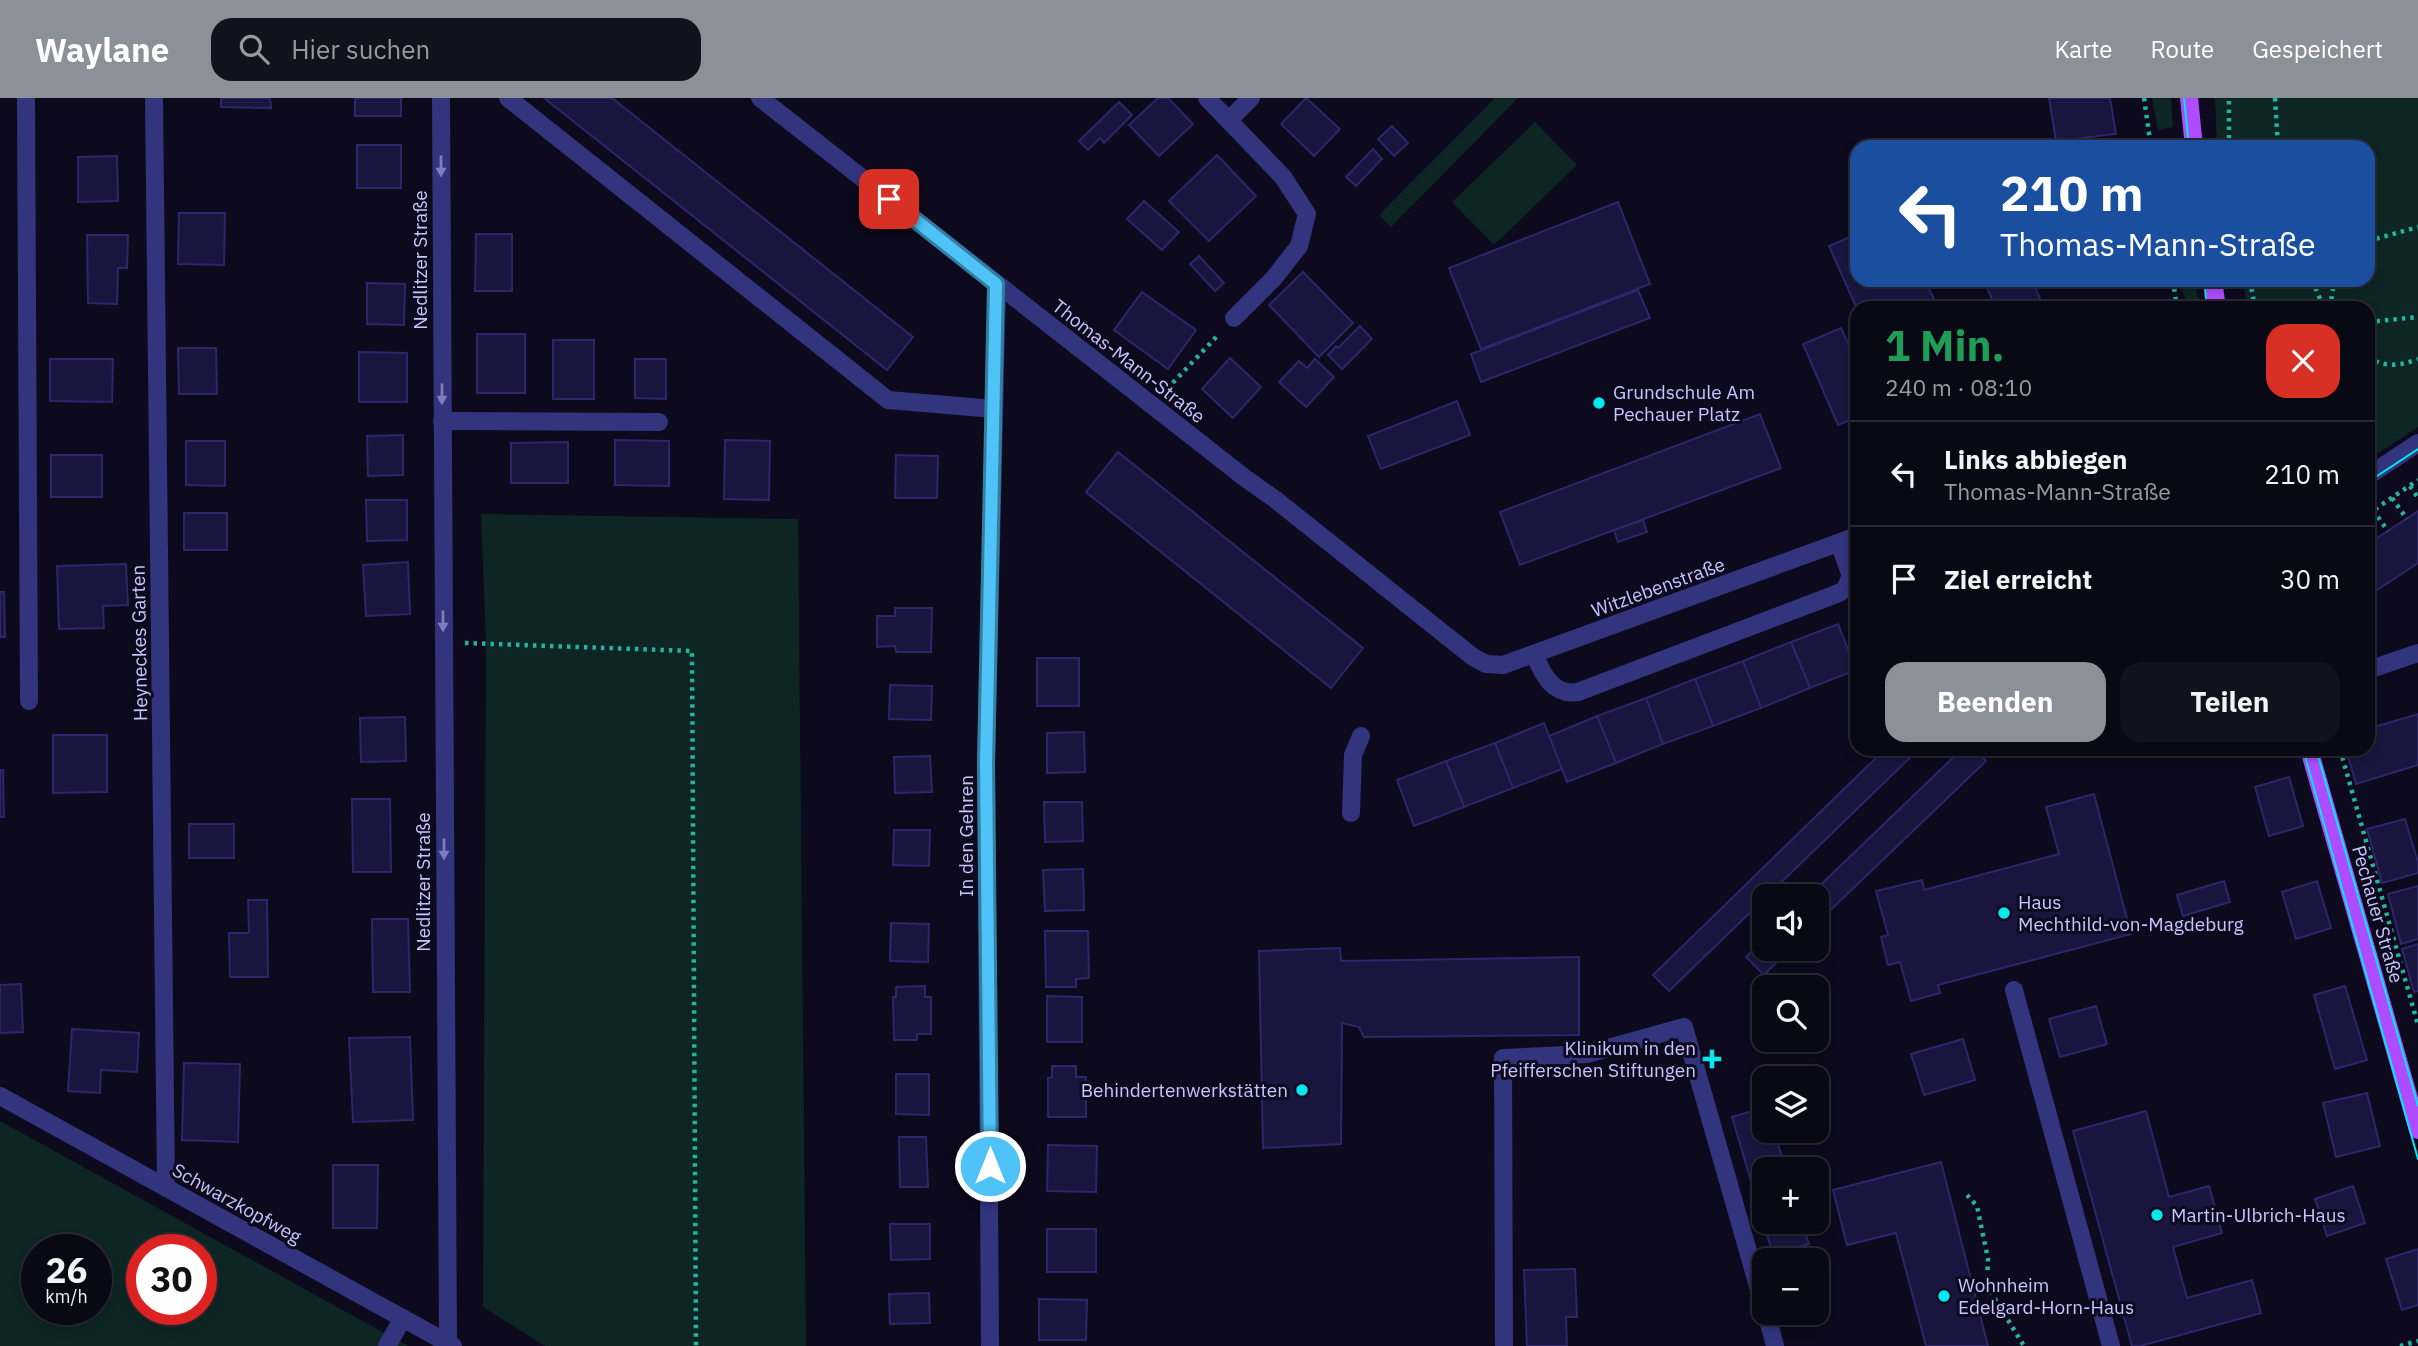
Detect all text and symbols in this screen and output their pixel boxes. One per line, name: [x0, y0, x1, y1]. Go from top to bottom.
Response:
search box: [211, 18, 701, 81]
text: Waylane: [35, 28, 169, 71]
icon: search: [235, 30, 273, 68]
text: Hier suchen: [291, 32, 430, 66]
text: Karte: [2054, 33, 2113, 65]
text: Route: [2151, 33, 2214, 65]
text: Gespeichert: [2252, 33, 2383, 65]
one-way arrow: [435, 155, 447, 177]
text: 210 m: [2000, 161, 2144, 224]
icon: left: [1885, 168, 1976, 259]
pin: [859, 169, 919, 229]
icon: arrive: [870, 180, 908, 218]
street label: Nedlitzer Straße: [408, 190, 432, 330]
text: Thomas-Mann-Straße: [2000, 223, 2316, 265]
street label: Thomas-Mann-Straße: [1048, 294, 1210, 428]
text: 1 Min.: [1885, 318, 2005, 373]
button: close: [2266, 324, 2340, 398]
text: 240 m · 08:10: [1885, 372, 2032, 402]
place label: Grundschule Am Pechauer Platz: [1613, 380, 1755, 426]
one-way arrow: [436, 383, 448, 405]
marker: Grundschule Am Pechauer Platz: [1591, 395, 1607, 411]
text: Links abbiegen: [1944, 442, 2127, 476]
icon: left: [1885, 455, 1923, 493]
text: 210 m: [2264, 457, 2340, 491]
text: Thomas-Mann-Straße: [1944, 476, 2171, 506]
street label: Witzlebenstraße: [1588, 552, 1728, 622]
icon: arrive: [1885, 560, 1923, 598]
text: Ziel erreicht: [1944, 562, 2092, 596]
text: 30 m: [2280, 562, 2340, 596]
street label: Heyneckes Garten: [126, 565, 152, 721]
one-way arrow: [437, 610, 449, 632]
button: Beenden: [1885, 662, 2106, 742]
button: Teilen: [2120, 662, 2340, 742]
street label: In den Gehren: [954, 775, 978, 897]
street label: Nedlitzer Straße: [411, 812, 435, 952]
one-way arrow: [438, 838, 450, 860]
street label: Pechauer Straße: [2347, 842, 2409, 986]
map controls: [1752, 884, 1829, 1325]
button: sound: [1752, 884, 1829, 961]
place label: Haus Mechthild-von-Magdeburg: [2018, 890, 2244, 936]
marker: Haus Mechthild-von-Magdeburg: [1996, 905, 2012, 921]
button: search: [1752, 975, 1829, 1052]
place label: Klinikum in den Pfeifferschen Stiftungen: [1490, 1036, 1696, 1082]
marker: Klinikum in den Pfeifferschen Stiftungen: [1702, 1049, 1722, 1069]
button: layers: [1752, 1066, 1829, 1143]
place label: Behindertenwerkstätten: [1081, 1078, 1288, 1102]
marker: Behindertenwerkstätten: [1294, 1082, 1310, 1098]
position arrow: [953, 1129, 1027, 1203]
button: +: [1752, 1157, 1829, 1234]
street label: Schwarzkopfweg: [168, 1158, 306, 1248]
place label: Martin-Ulbrich-Haus: [2171, 1203, 2346, 1227]
marker: Martin-Ulbrich-Haus: [2149, 1207, 2165, 1223]
speed limit sign: 30: [126, 1234, 217, 1325]
text: 26: [45, 1247, 88, 1293]
button: −: [1752, 1248, 1829, 1325]
place label: Wohnheim Edelgard-Horn-Haus: [1958, 1273, 2134, 1319]
text: km/h: [45, 1285, 88, 1308]
marker: Wohnheim Edelgard-Horn-Haus: [1936, 1288, 1952, 1304]

